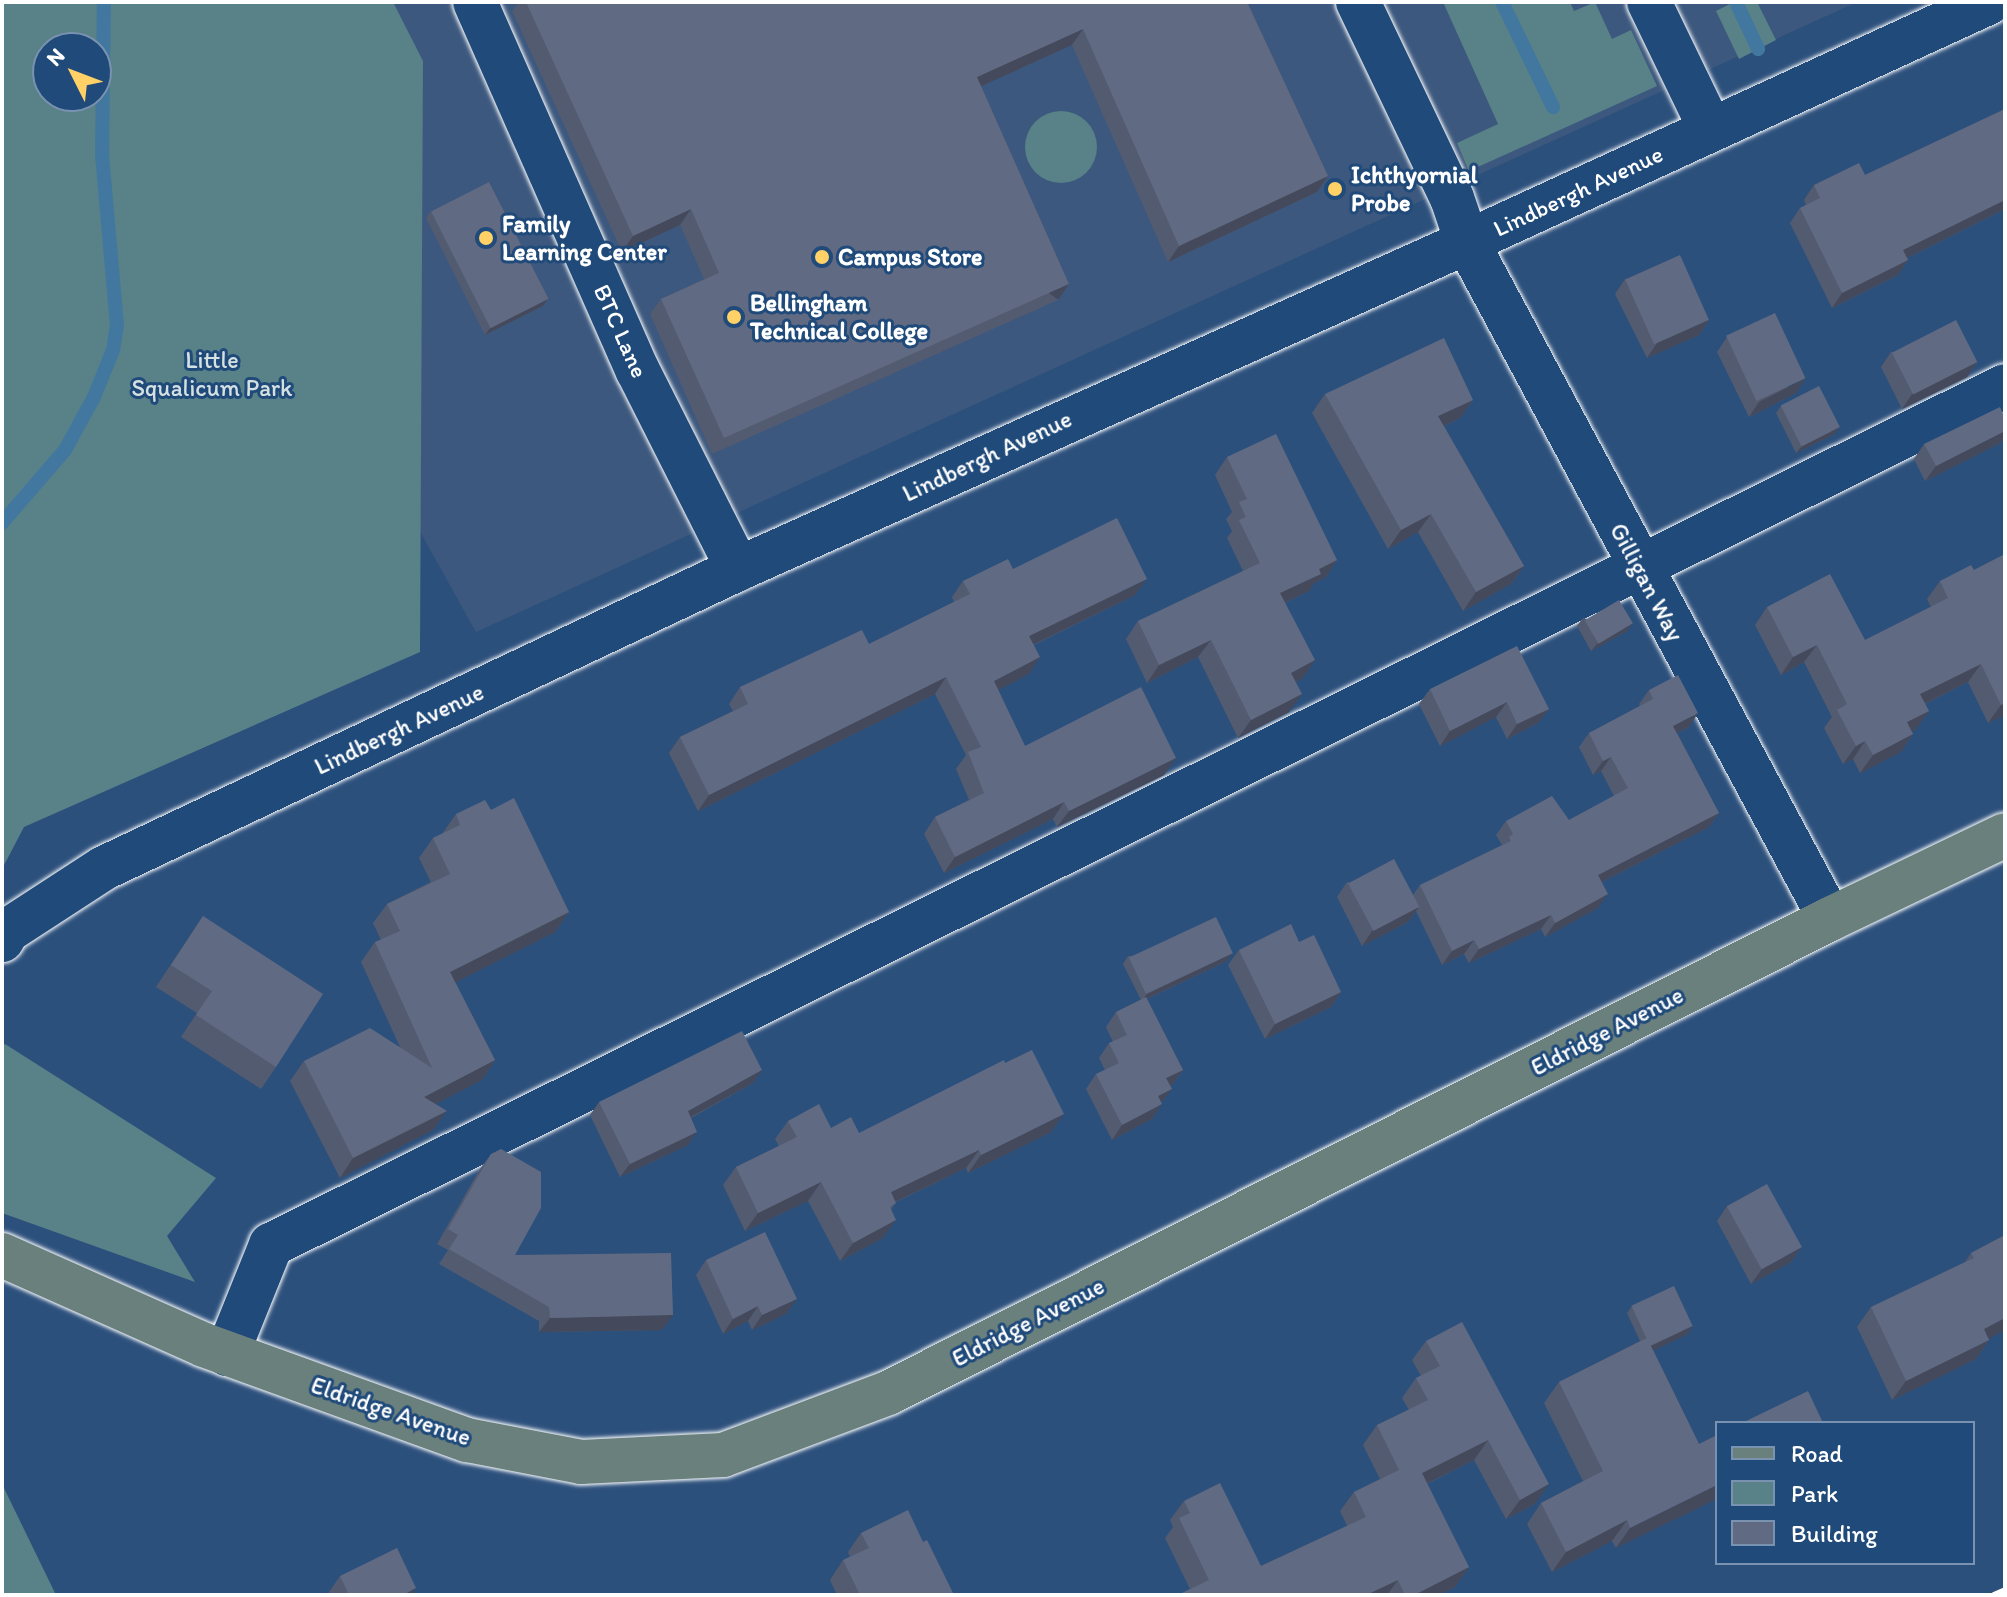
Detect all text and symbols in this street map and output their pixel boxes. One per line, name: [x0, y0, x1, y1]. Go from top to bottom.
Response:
north arrow: [32, 32, 112, 112]
text: N: [40, 42, 70, 72]
street label: Lindbergh Avenue: [1489, 139, 1667, 243]
place label: Ichthyornial Probe: [1351, 161, 1477, 217]
marker: Ichthyornial Probe: [1326, 180, 1344, 198]
place label: Family Learning Center: [502, 210, 667, 266]
marker: Family Learning Center: [477, 229, 495, 247]
place label: Campus Store: [838, 243, 983, 271]
marker: Campus Store: [813, 248, 831, 266]
street label: BTC Lane: [588, 280, 654, 382]
place label: Bellingham Technical College: [750, 289, 928, 345]
marker: Bellingham Technical College: [725, 308, 743, 326]
park label: Little Squalicum Park: [131, 346, 293, 402]
street label: Lindbergh Avenue: [898, 404, 1076, 508]
street label: Gilligan Way: [1604, 518, 1690, 646]
street label: Lindbergh Avenue: [310, 677, 488, 781]
street label: Eldridge Avenue: [1527, 981, 1687, 1081]
street label: Eldridge Avenue: [948, 1272, 1108, 1372]
street label: Eldridge Avenue: [308, 1370, 474, 1452]
legend: [1715, 1421, 1975, 1565]
text: Road: [1791, 1439, 1843, 1468]
text: Park: [1791, 1479, 1838, 1508]
text: Building: [1791, 1519, 1878, 1548]

